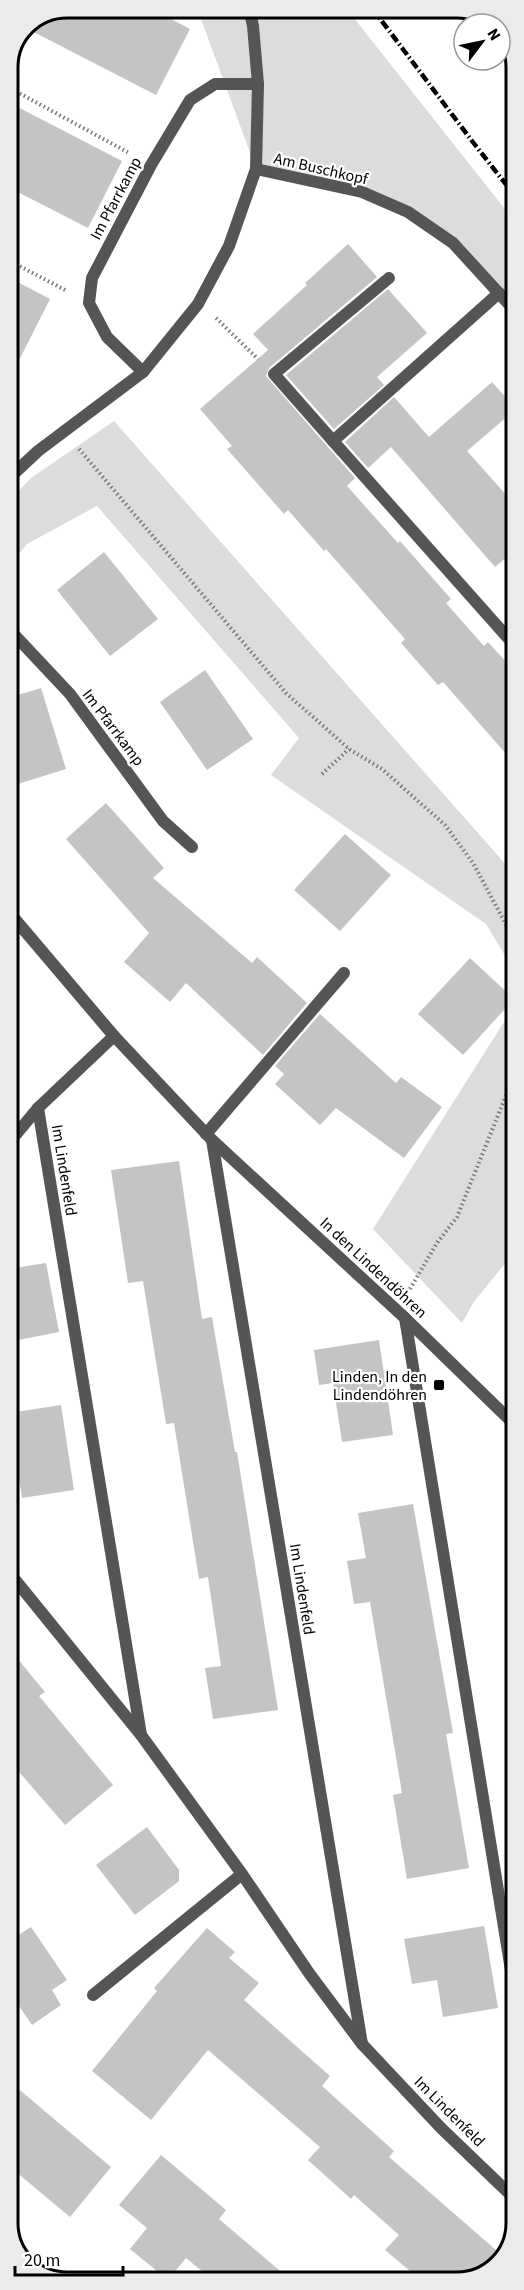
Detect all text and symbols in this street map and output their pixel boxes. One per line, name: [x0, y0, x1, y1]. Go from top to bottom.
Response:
north arrow: [452, 12, 512, 72]
text: N: [482, 24, 506, 45]
street label: Am Buschkopf: [272, 147, 371, 191]
street label: Im Pfarrkamp: [85, 153, 147, 244]
street label: Im Pfarrkamp: [77, 685, 150, 771]
street label: Im Lindenfeld: [46, 1123, 82, 1217]
street label: In den Lindendöhren: [315, 1212, 432, 1323]
place label: Linden, In den Lindendöhren: [332, 1366, 427, 1406]
marker: Linden, In den Lindendöhren: [432, 1378, 446, 1392]
street label: Im Lindenfeld: [284, 1542, 320, 1636]
street label: Im Lindenfeld: [409, 2071, 490, 2152]
scale bar: [15, 2239, 123, 2277]
text: 20 m: [24, 2248, 60, 2273]

